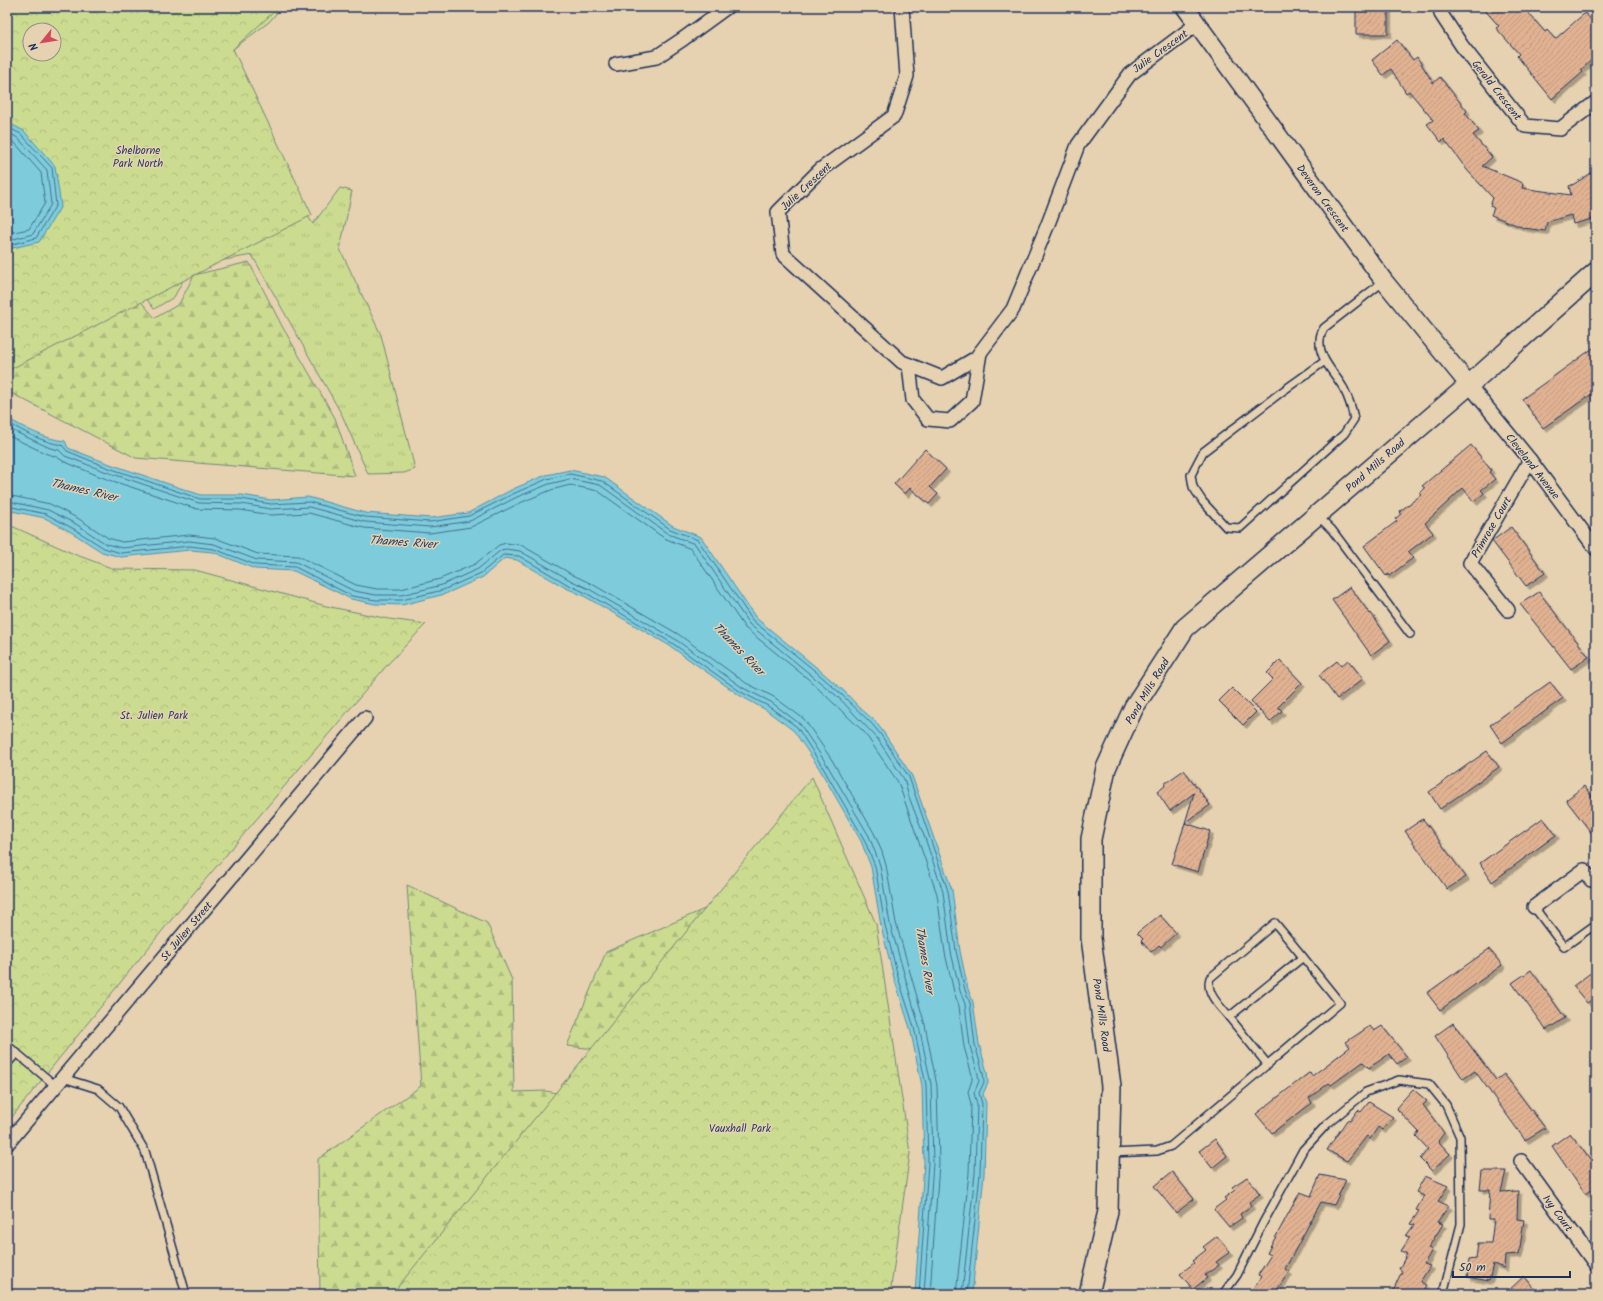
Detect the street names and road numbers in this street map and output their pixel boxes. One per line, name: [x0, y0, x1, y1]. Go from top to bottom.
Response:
street label: Julie Crescent: [1129, 25, 1193, 78]
street label: Gerald Crescent: [1467, 56, 1526, 125]
street label: Julie Crescent: [777, 158, 837, 215]
street label: Deveron Crescent: [1291, 161, 1354, 237]
street label: Cleveland Avenue: [1501, 430, 1564, 504]
street label: Pond Mills Road: [1342, 434, 1410, 497]
street label: Primrose Court: [1467, 493, 1517, 562]
street label: Pond Mills Road: [1121, 654, 1175, 728]
street label: St Julien Street: [156, 897, 218, 966]
street label: Pond Mills Road: [1087, 977, 1115, 1054]
street label: Ivy Court: [1537, 1191, 1577, 1237]

